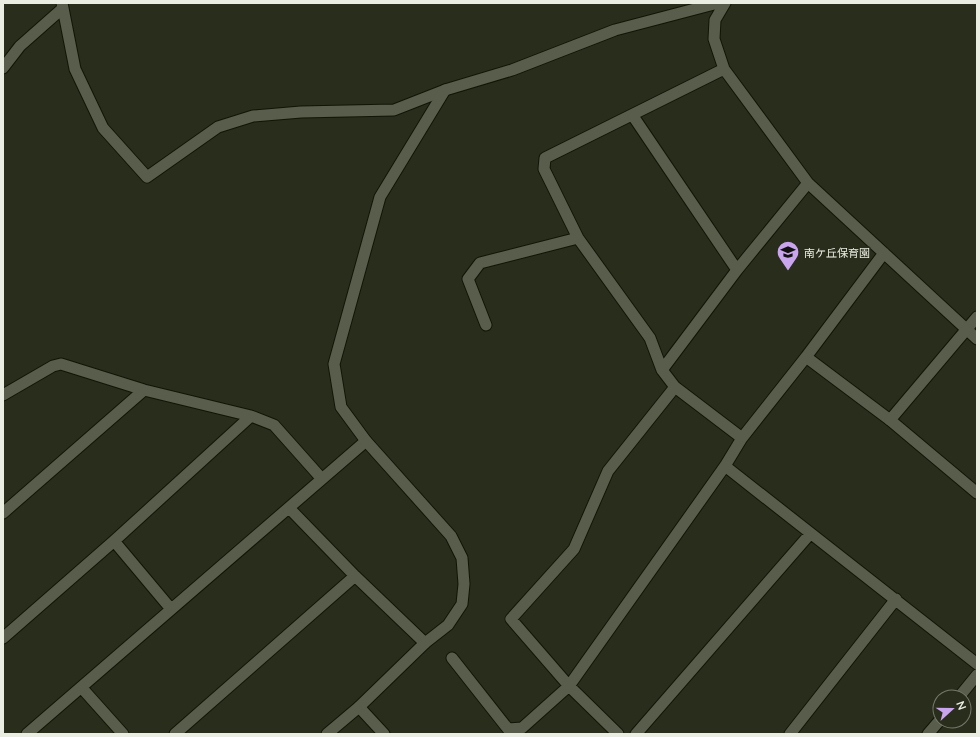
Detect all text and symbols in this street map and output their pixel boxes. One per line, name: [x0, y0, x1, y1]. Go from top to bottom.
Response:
school or university icon: 南ケ丘保育園: [775, 239, 801, 272]
place label: 南ケ丘保育園: [804, 246, 870, 259]
north arrow: [932, 689, 972, 729]
text: N: [954, 699, 969, 712]

